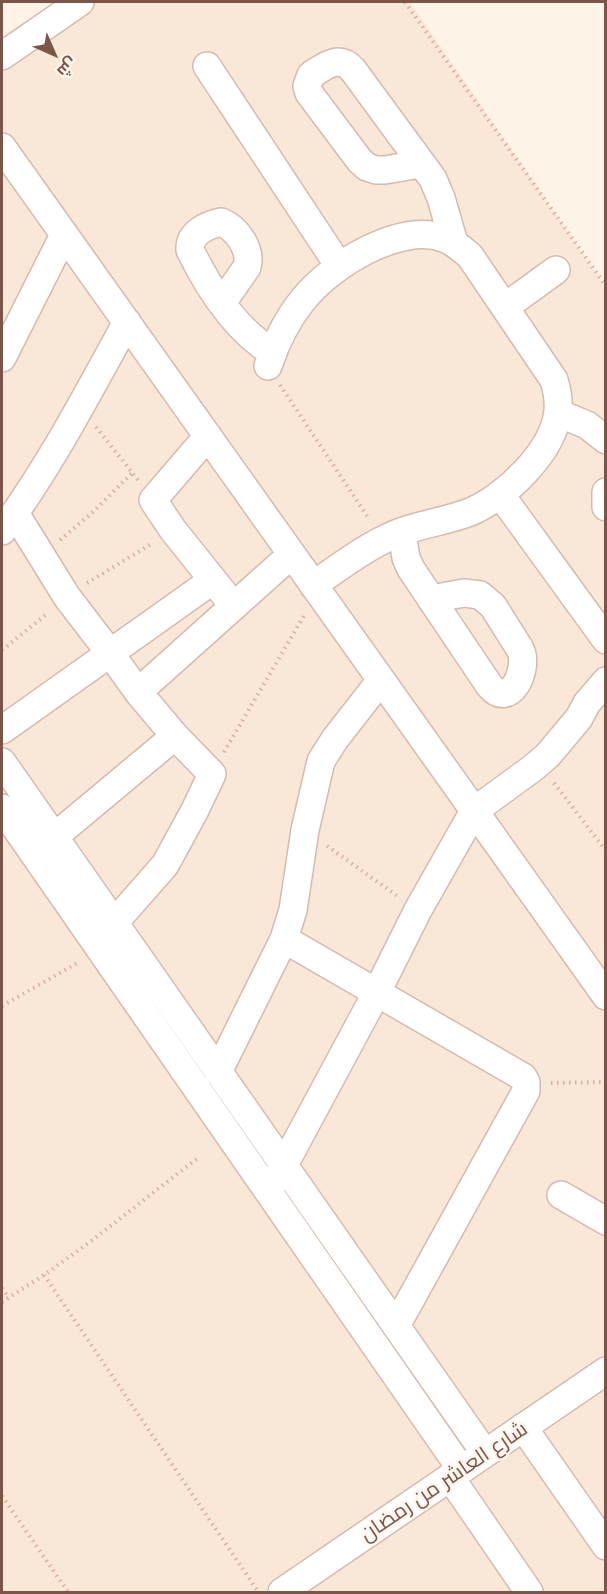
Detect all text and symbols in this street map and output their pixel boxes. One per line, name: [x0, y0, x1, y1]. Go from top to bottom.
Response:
north arrow: [24, 24, 84, 84]
text: ش: [53, 53, 81, 81]
street label: شارع العاشر من رمضان: [355, 1417, 533, 1547]

